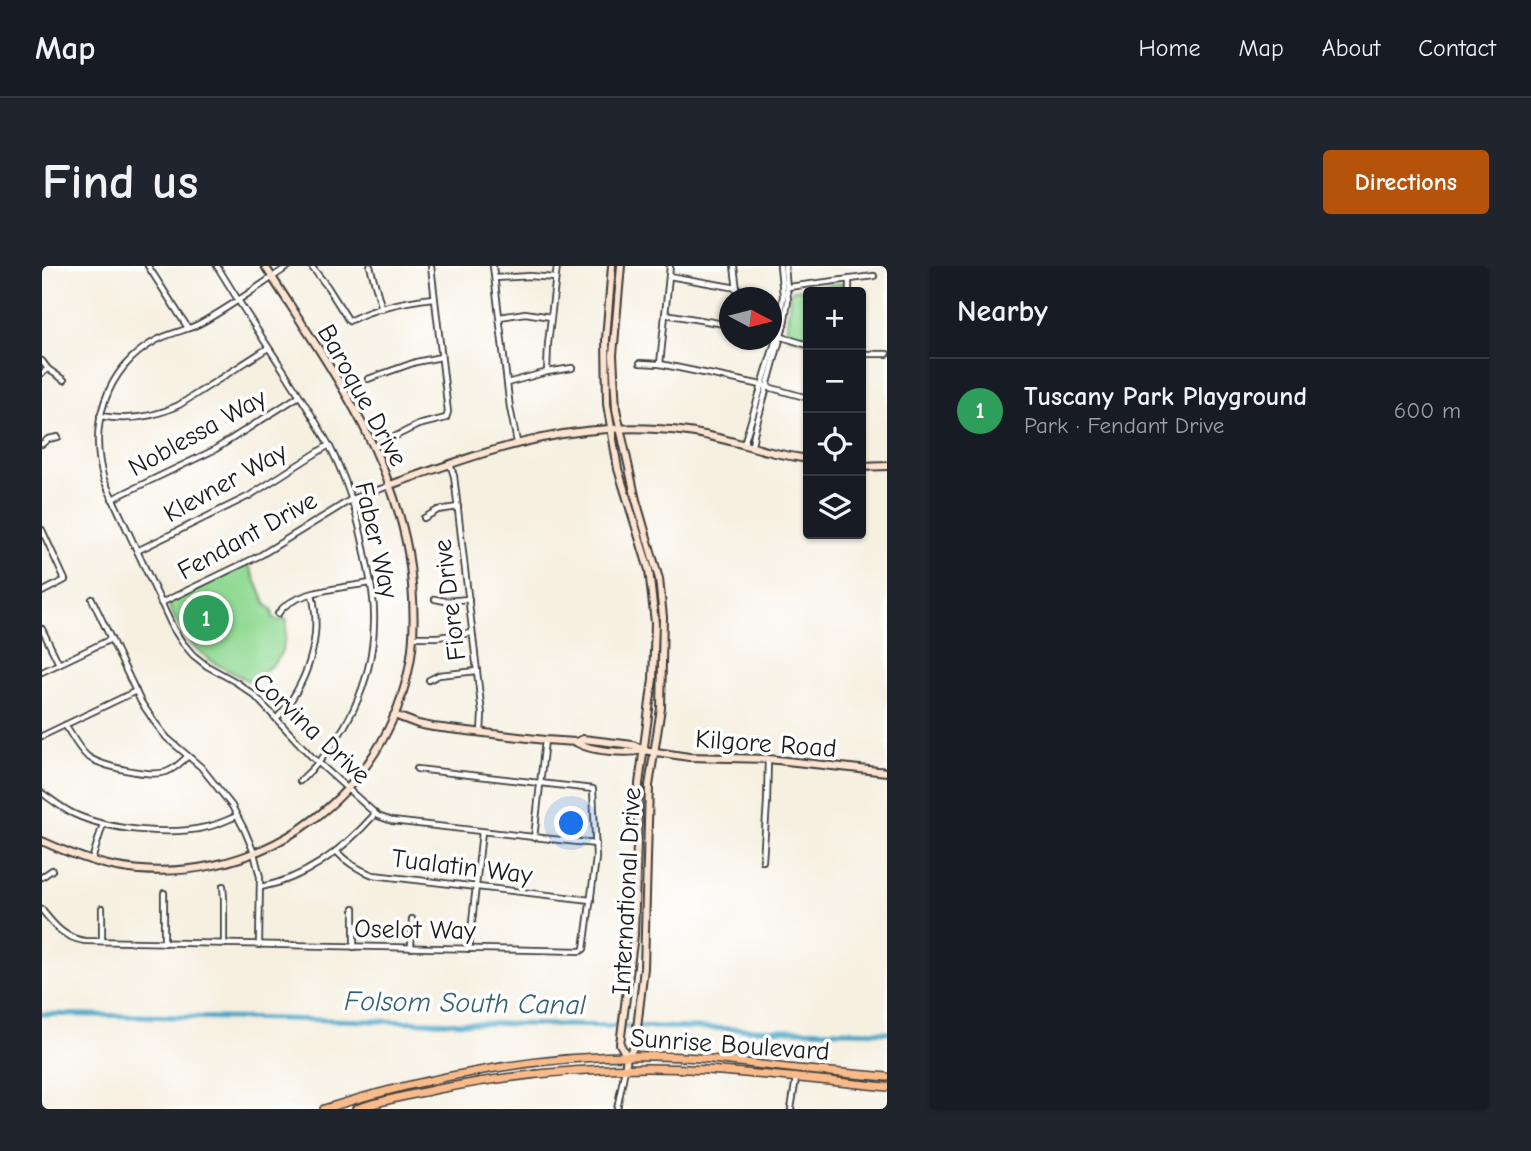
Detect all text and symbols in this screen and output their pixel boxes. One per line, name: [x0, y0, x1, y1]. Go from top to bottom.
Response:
text: Map: [35, 29, 96, 67]
text: Home: [1139, 34, 1200, 62]
text: Map: [1238, 34, 1284, 62]
text: About: [1322, 34, 1380, 62]
text: Contact: [1418, 34, 1496, 62]
button: Directions: [1323, 150, 1489, 214]
text: Find us: [42, 154, 198, 210]
north arrow: [719, 287, 782, 350]
map controls: [803, 287, 866, 539]
button: +: [803, 287, 866, 350]
text: Nearby: [957, 294, 1048, 329]
street label: Baroque Drive: [311, 319, 413, 472]
button: −: [803, 350, 866, 413]
street label: Noblessa Way: [123, 382, 272, 483]
text: Tuscany Park Playground: [1024, 382, 1307, 412]
text: 1: [975, 397, 985, 424]
text: 600 m: [1394, 397, 1461, 424]
text: Park · Fendant Drive: [1024, 412, 1224, 439]
button: locate: [803, 413, 866, 476]
street label: Klevner Way: [159, 437, 293, 529]
button: layers: [803, 476, 866, 539]
street label: Faber Way: [348, 479, 404, 602]
street label: Fendant Drive: [173, 485, 322, 586]
street label: Fiore Drive: [428, 537, 472, 662]
pin: 1: [183, 592, 229, 644]
street label: Corvina Drive: [247, 667, 376, 791]
street label: Kilgore Road: [694, 724, 837, 764]
street label: International Drive: [607, 787, 647, 996]
your location: [554, 806, 588, 840]
street label: Tualatin Way: [390, 843, 534, 891]
street label: Oselot Way: [354, 914, 476, 946]
water label: Folsom South Canal: [344, 985, 587, 1021]
street label: Sunrise Boulevard: [629, 1023, 831, 1067]

